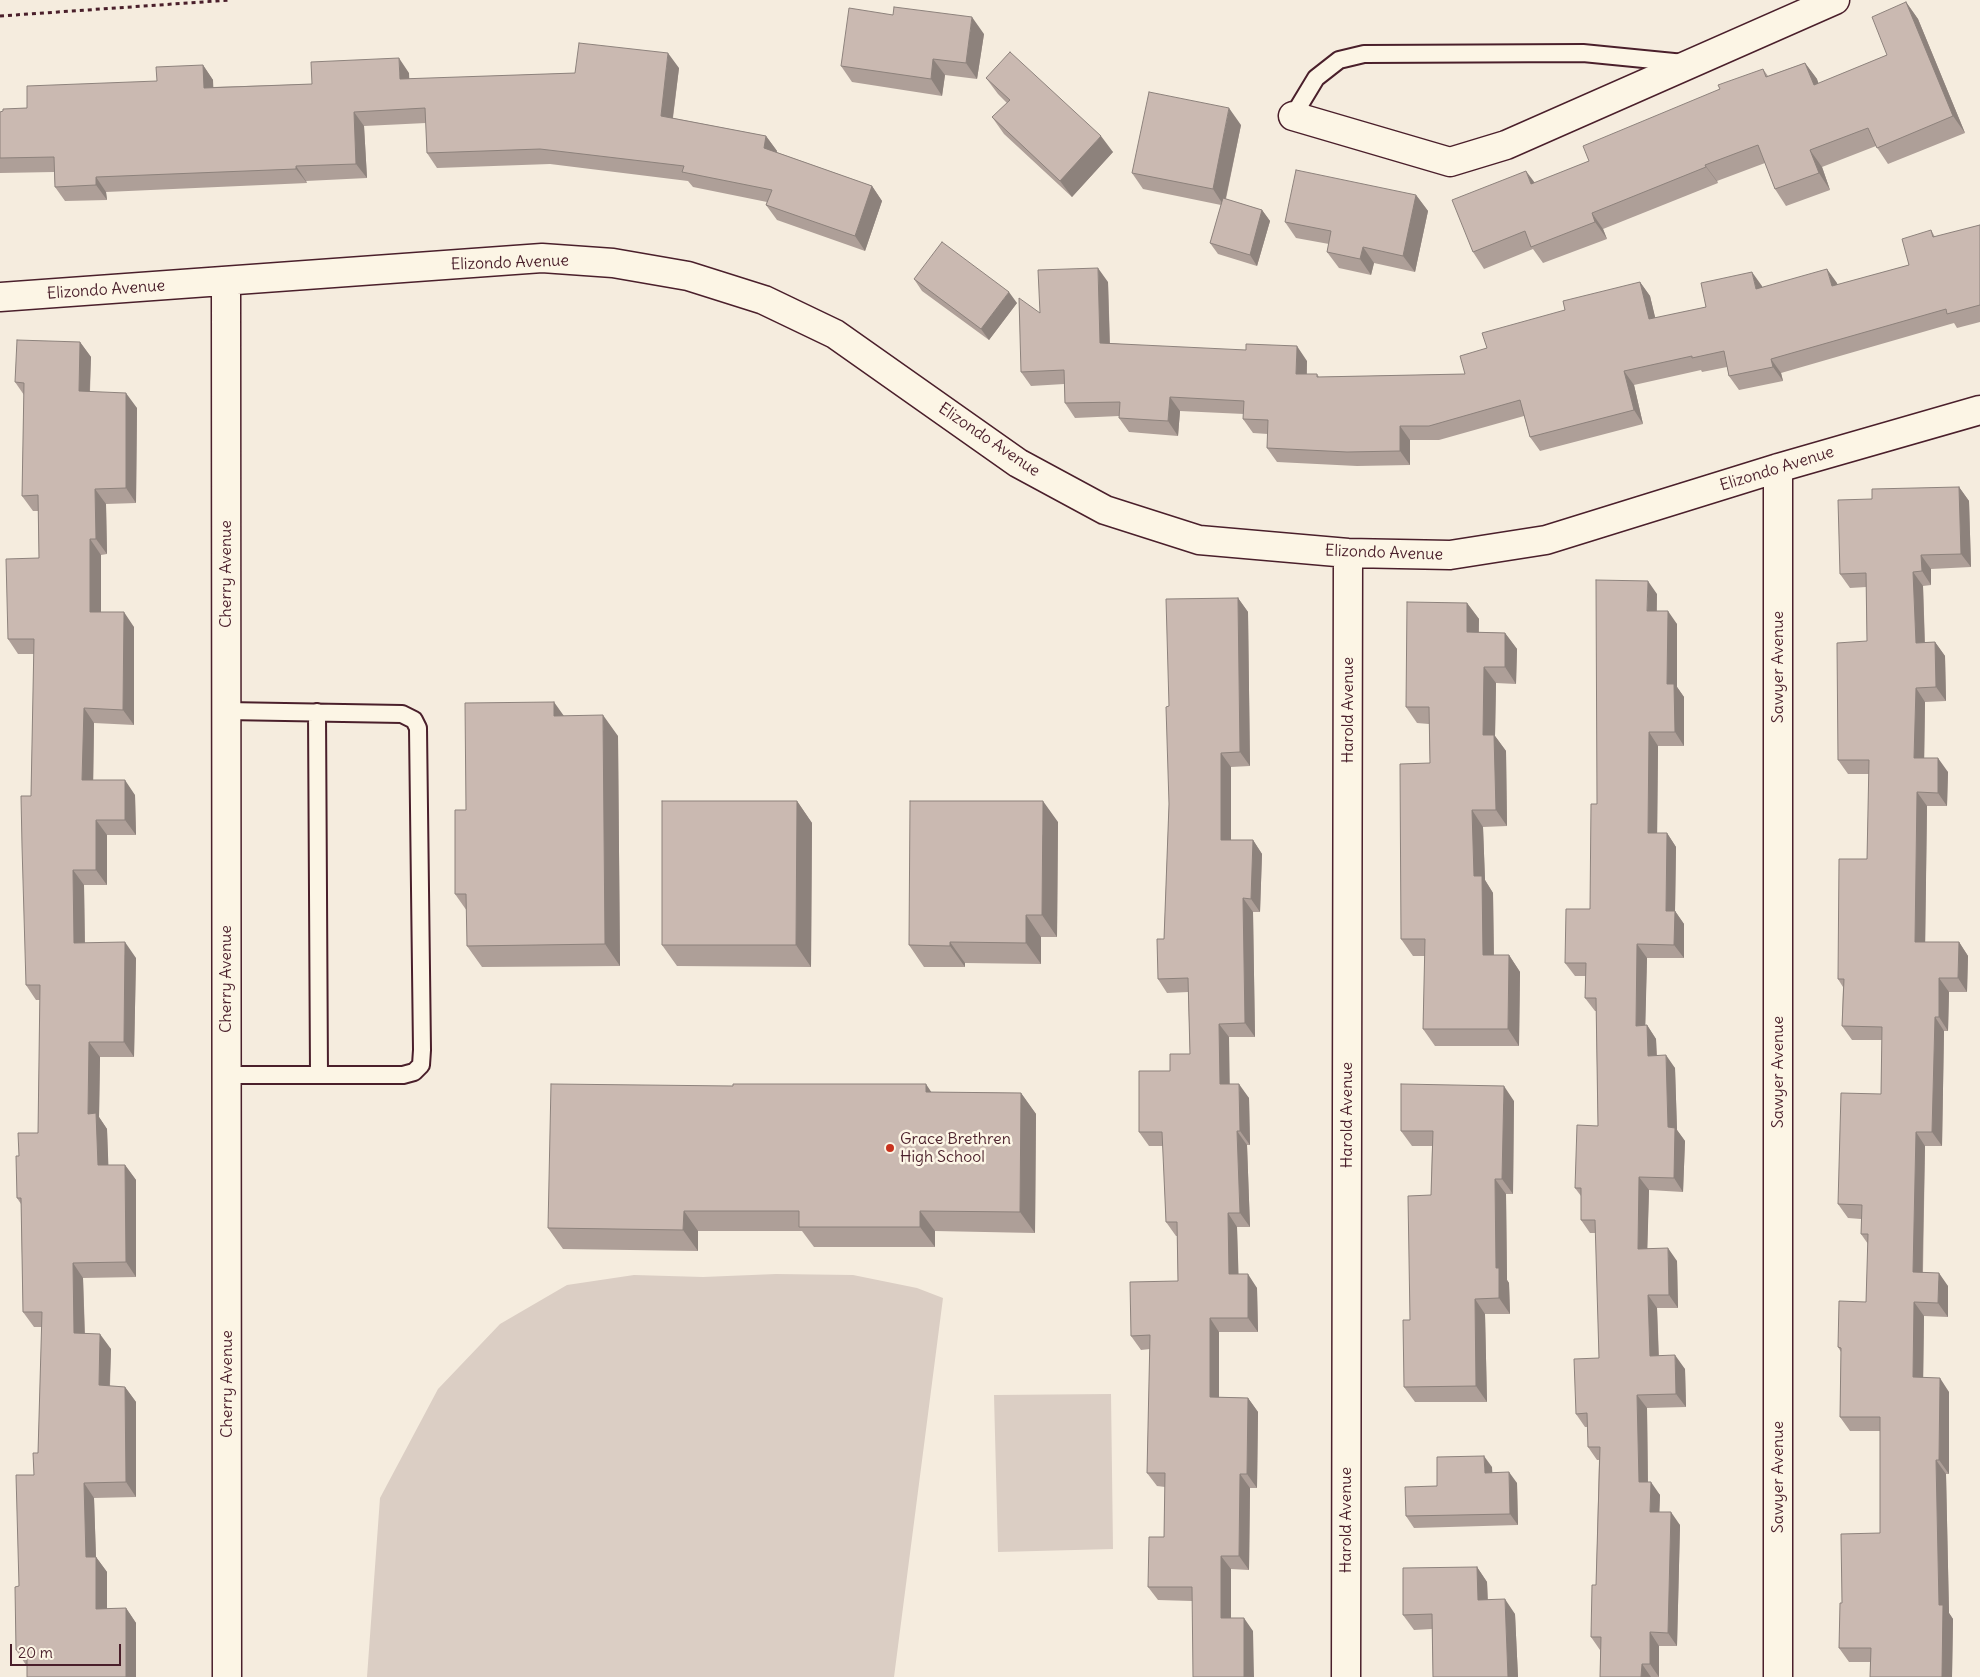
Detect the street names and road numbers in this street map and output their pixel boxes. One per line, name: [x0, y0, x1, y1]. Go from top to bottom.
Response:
street label: Elizondo Avenue: [451, 251, 569, 275]
street label: Elizondo Avenue: [46, 276, 166, 304]
street label: Elizondo Avenue: [935, 399, 1043, 481]
street label: Elizondo Avenue: [1718, 443, 1836, 495]
street label: Cherry Avenue: [216, 520, 236, 628]
street label: Elizondo Avenue: [1325, 541, 1443, 565]
street label: Sawyer Avenue: [1768, 611, 1788, 723]
street label: Harold Avenue: [1338, 657, 1358, 763]
street label: Cherry Avenue: [216, 925, 236, 1033]
street label: Sawyer Avenue: [1768, 1016, 1788, 1128]
street label: Harold Avenue: [1337, 1062, 1357, 1168]
street label: Cherry Avenue: [217, 1330, 237, 1438]
street label: Sawyer Avenue: [1768, 1421, 1788, 1533]
street label: Harold Avenue: [1336, 1467, 1356, 1573]

